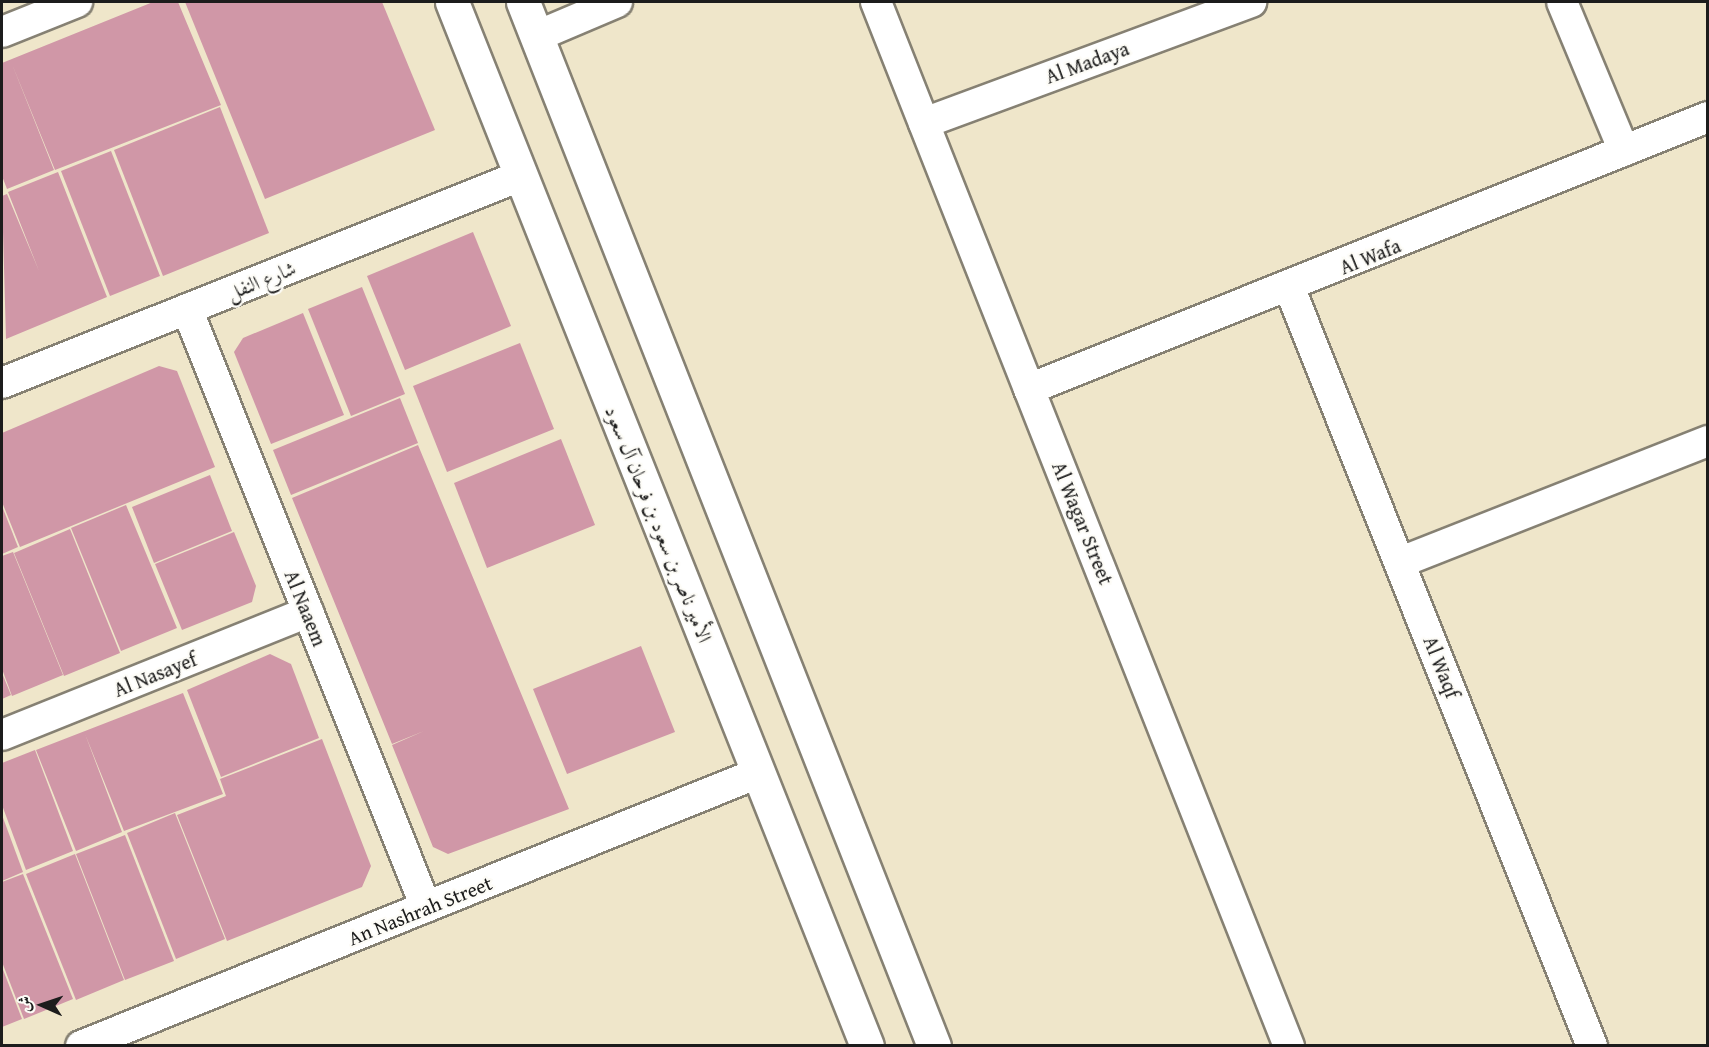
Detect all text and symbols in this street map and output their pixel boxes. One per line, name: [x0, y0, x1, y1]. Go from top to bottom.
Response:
street label: Al Madaya: [1042, 36, 1132, 88]
street label: Al Wafa: [1336, 233, 1404, 279]
street label: شارع النفل: [223, 255, 299, 305]
street label: الأمير ناصر بن سعود بن فرحان آل سعود: [600, 402, 718, 646]
street label: Al Wagar Street: [1047, 458, 1119, 588]
street label: Al Naaem: [280, 566, 332, 650]
street label: Al Waqf: [1419, 632, 1465, 702]
street label: Al Nasayef: [110, 646, 200, 702]
street label: An Nashrah Street: [344, 870, 496, 950]
north arrow: [12, 975, 72, 1035]
text: ش: [12, 996, 36, 1013]

